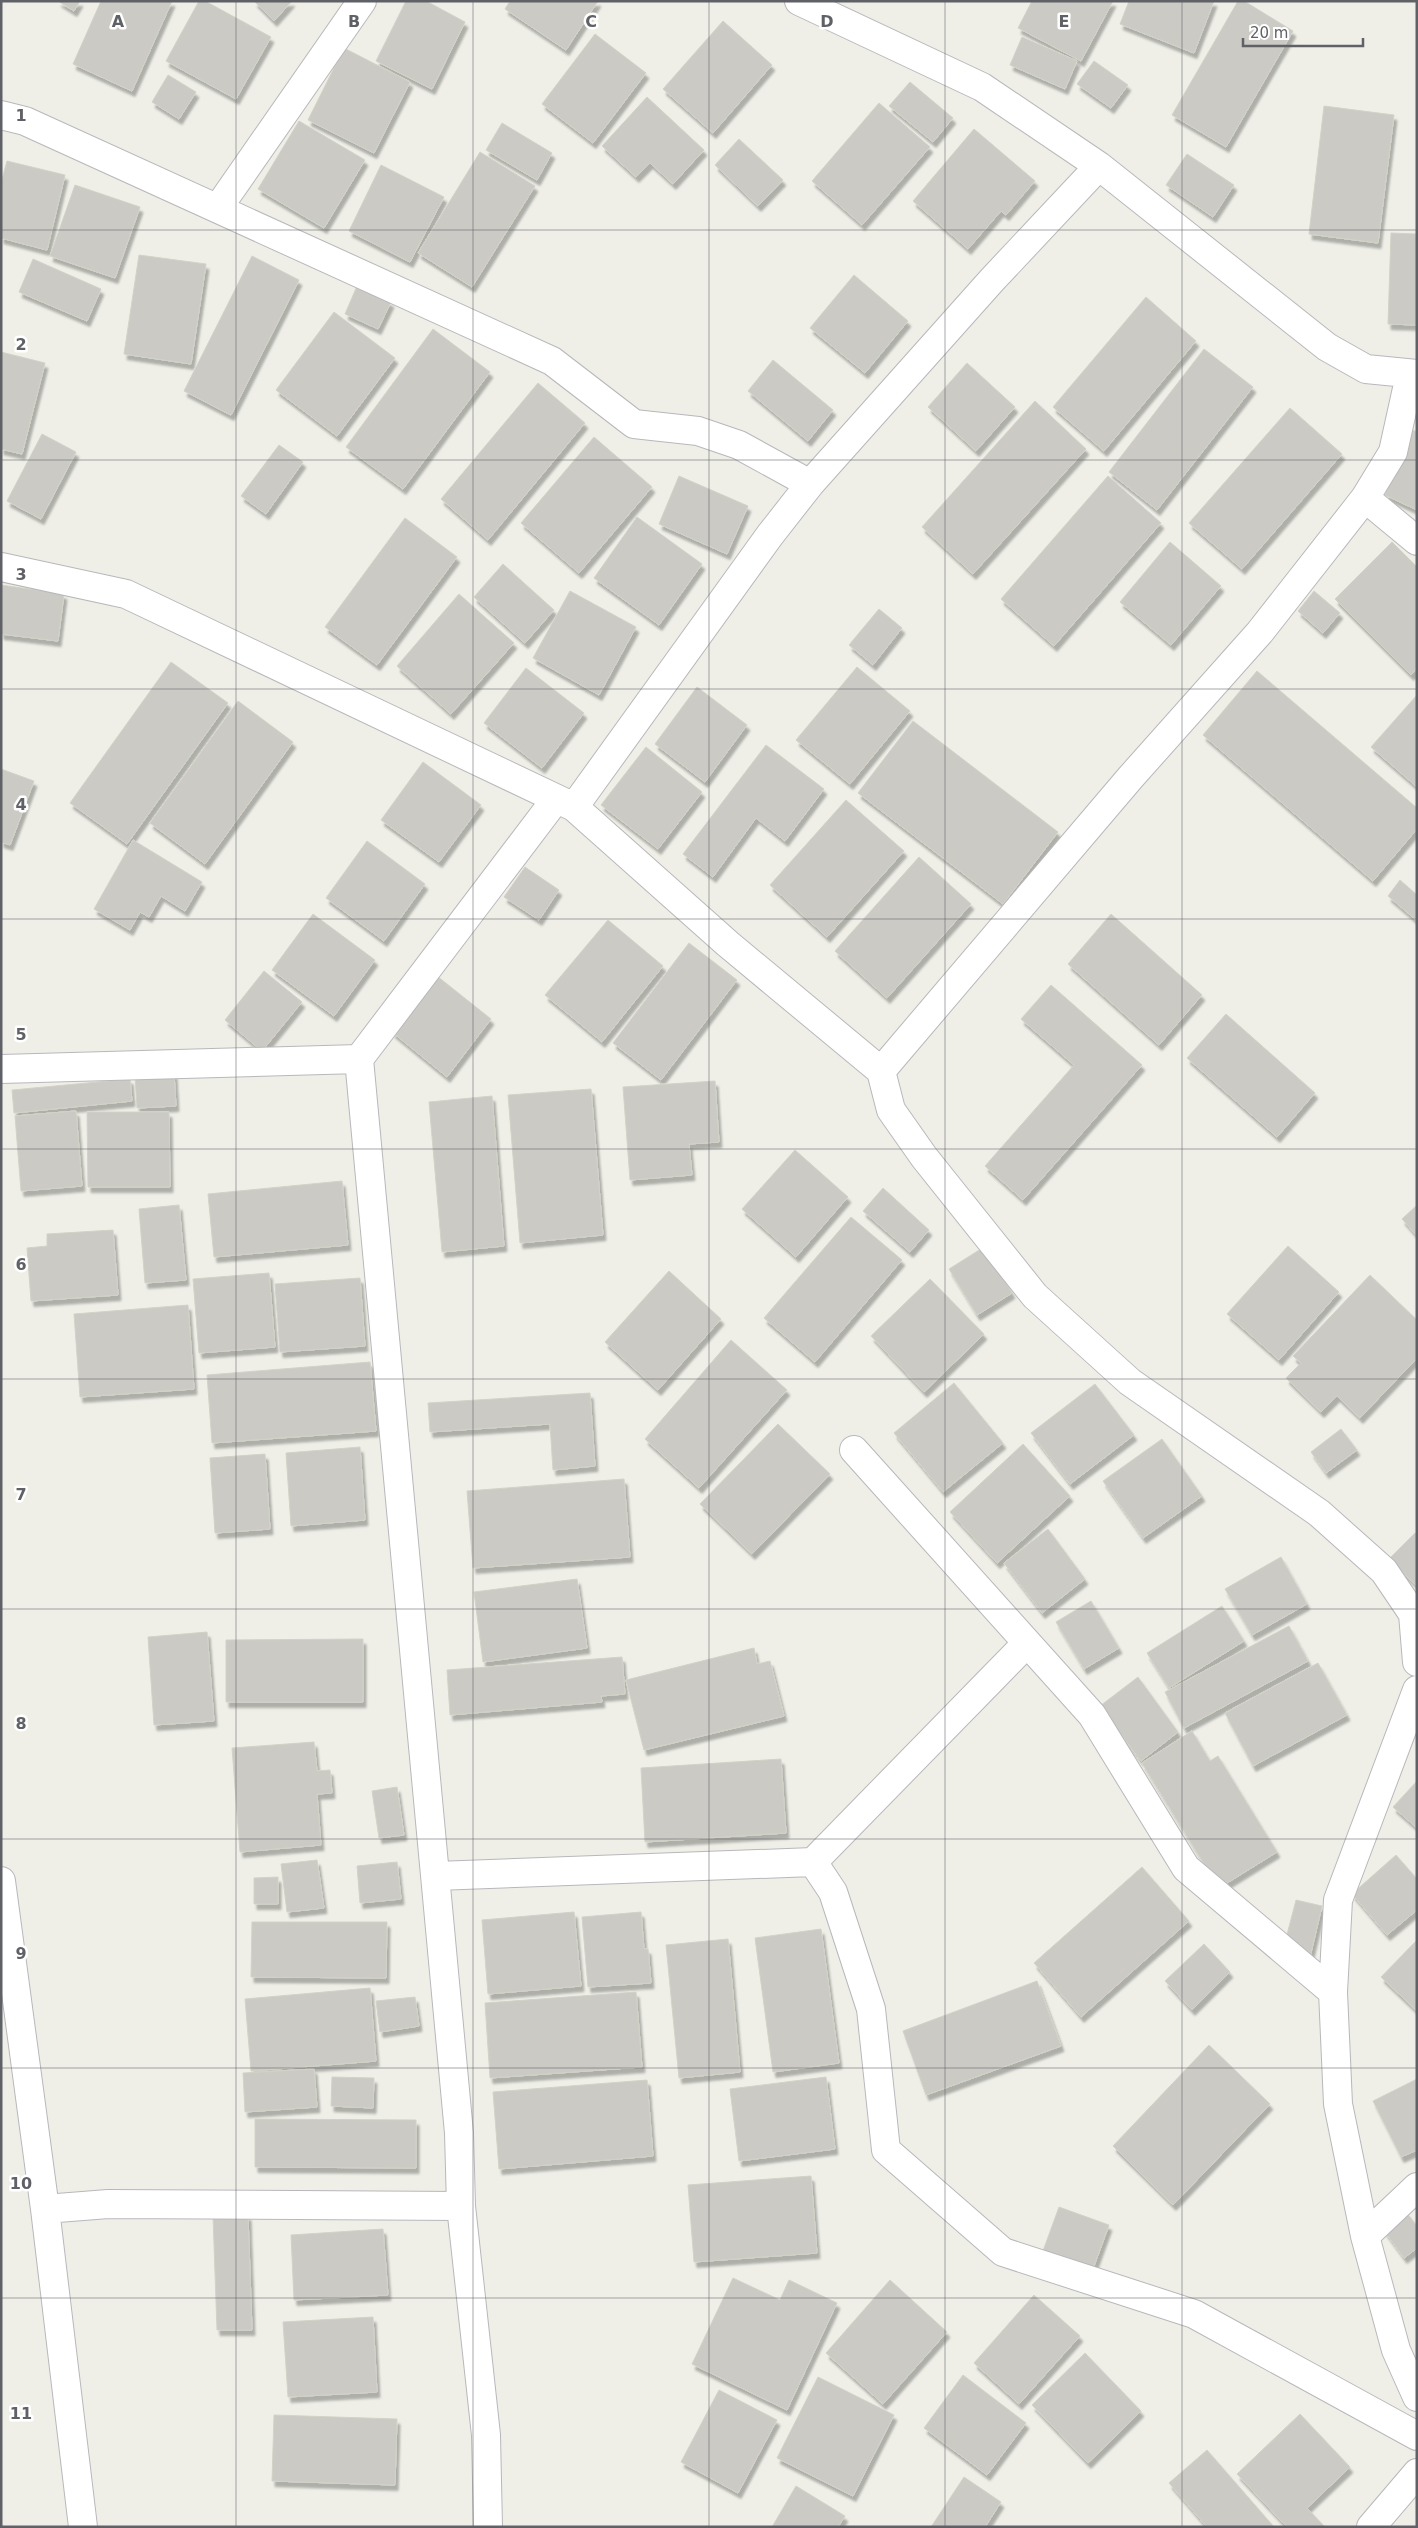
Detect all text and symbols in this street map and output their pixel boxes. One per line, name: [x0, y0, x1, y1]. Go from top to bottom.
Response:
text: A: [112, 12, 125, 31]
text: B: [348, 12, 360, 31]
text: C: [585, 12, 597, 31]
text: D: [820, 12, 834, 31]
text: E: [1059, 12, 1069, 31]
scale bar: [1243, 15, 1363, 47]
text: 20 m: [1250, 24, 1288, 42]
text: 1: [15, 106, 27, 125]
text: 2: [15, 335, 27, 354]
text: 3: [15, 565, 27, 584]
text: 4: [15, 795, 27, 814]
text: 5: [15, 1025, 27, 1044]
text: 6: [15, 1255, 27, 1274]
text: 7: [15, 1485, 27, 1504]
text: 8: [15, 1714, 27, 1733]
text: 9: [15, 1944, 27, 1963]
text: 10: [10, 2174, 32, 2193]
text: 11: [10, 2404, 32, 2423]

